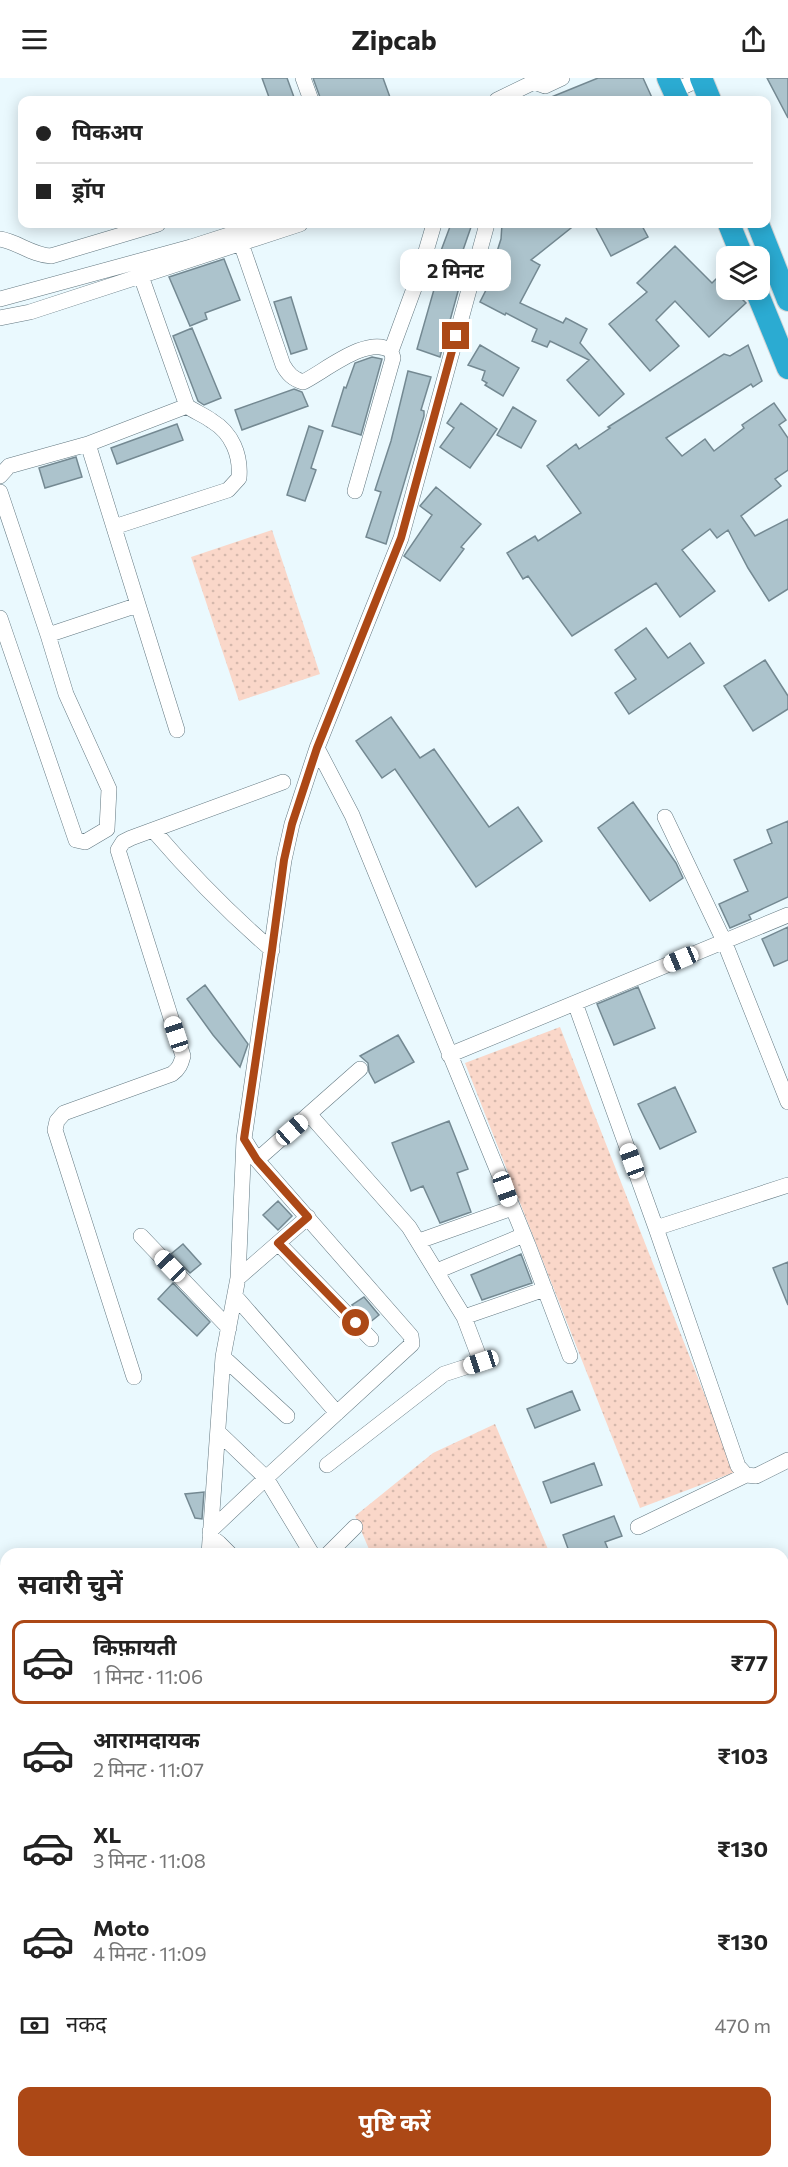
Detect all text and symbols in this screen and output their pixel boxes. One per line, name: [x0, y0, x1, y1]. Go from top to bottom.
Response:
icon: menu: [18, 23, 51, 56]
text: Zipcab: [351, 23, 437, 56]
icon: share: [737, 23, 770, 56]
text: पिकअप: [72, 118, 143, 145]
text: ड्रॉप: [72, 176, 105, 203]
map controls: [716, 246, 770, 300]
button: layers: [716, 246, 770, 300]
callout: 2 मिनट: [400, 249, 512, 291]
text: 2 मिनट: [427, 258, 484, 282]
route end: [442, 322, 469, 349]
car: [661, 944, 701, 974]
car: [162, 1014, 190, 1054]
car: [273, 1111, 311, 1149]
car: [617, 1141, 647, 1181]
car: [490, 1169, 520, 1209]
car: [151, 1247, 189, 1285]
route start: [342, 1309, 369, 1336]
car: [461, 1348, 501, 1376]
text: सवारी चुनें: [18, 1567, 123, 1600]
text: किफ़ायती: [93, 1633, 177, 1660]
icon: car: [21, 1635, 75, 1689]
text: ₹77: [730, 1649, 768, 1676]
text: 1 मिनट · 11:06: [93, 1664, 203, 1688]
text: आरामदायक: [93, 1726, 200, 1753]
icon: car: [21, 1728, 75, 1782]
text: ₹103: [717, 1742, 768, 1769]
text: 2 मिनट · 11:07: [93, 1757, 204, 1781]
icon: car: [21, 1821, 75, 1875]
text: XL: [93, 1821, 121, 1848]
text: ₹130: [717, 1835, 768, 1862]
text: 3 मिनट · 11:08: [93, 1848, 206, 1872]
icon: car: [21, 1914, 75, 1968]
text: Moto: [93, 1914, 149, 1941]
text: ₹130: [717, 1928, 768, 1955]
text: 4 मिनट · 11:09: [93, 1941, 207, 1965]
icon: cash: [18, 2009, 51, 2042]
text: नकद: [66, 2010, 107, 2037]
text: 470 m: [715, 2013, 771, 2037]
button: पुष्टि करें: [18, 2087, 771, 2156]

